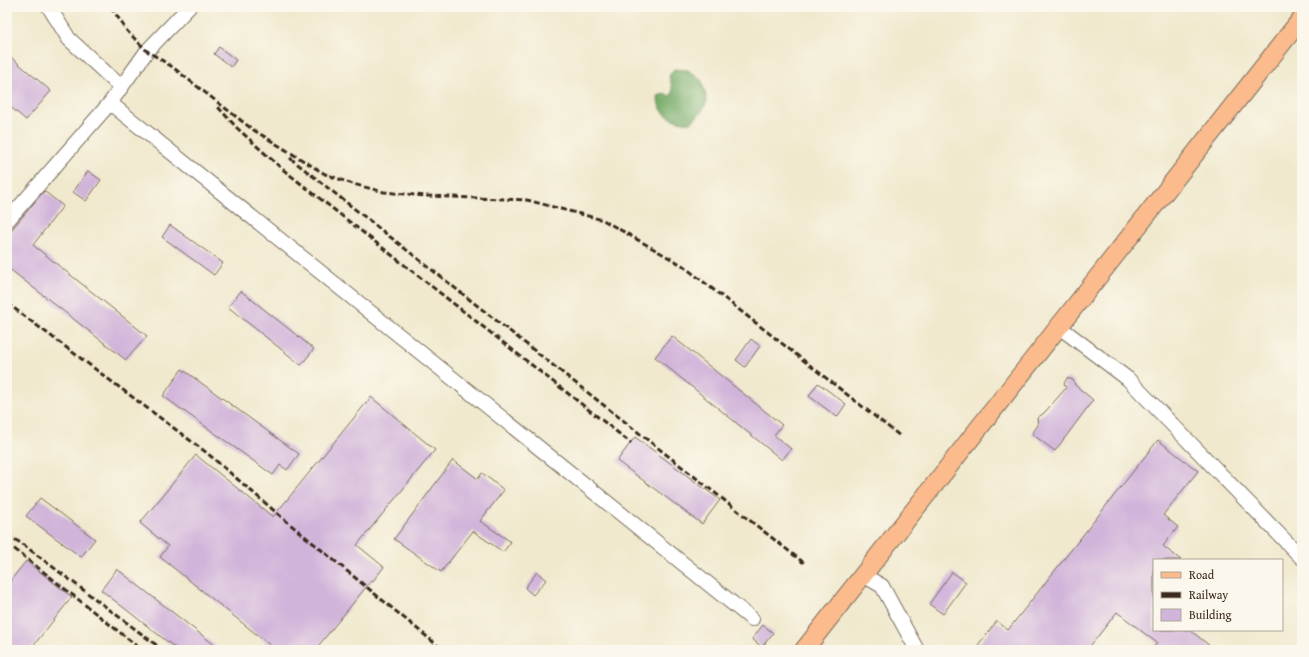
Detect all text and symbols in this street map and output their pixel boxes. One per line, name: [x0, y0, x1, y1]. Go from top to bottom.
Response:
legend: [1153, 559, 1283, 631]
text: Road: [1189, 566, 1215, 583]
text: Railway: [1189, 586, 1228, 603]
text: Building: [1189, 606, 1232, 623]

